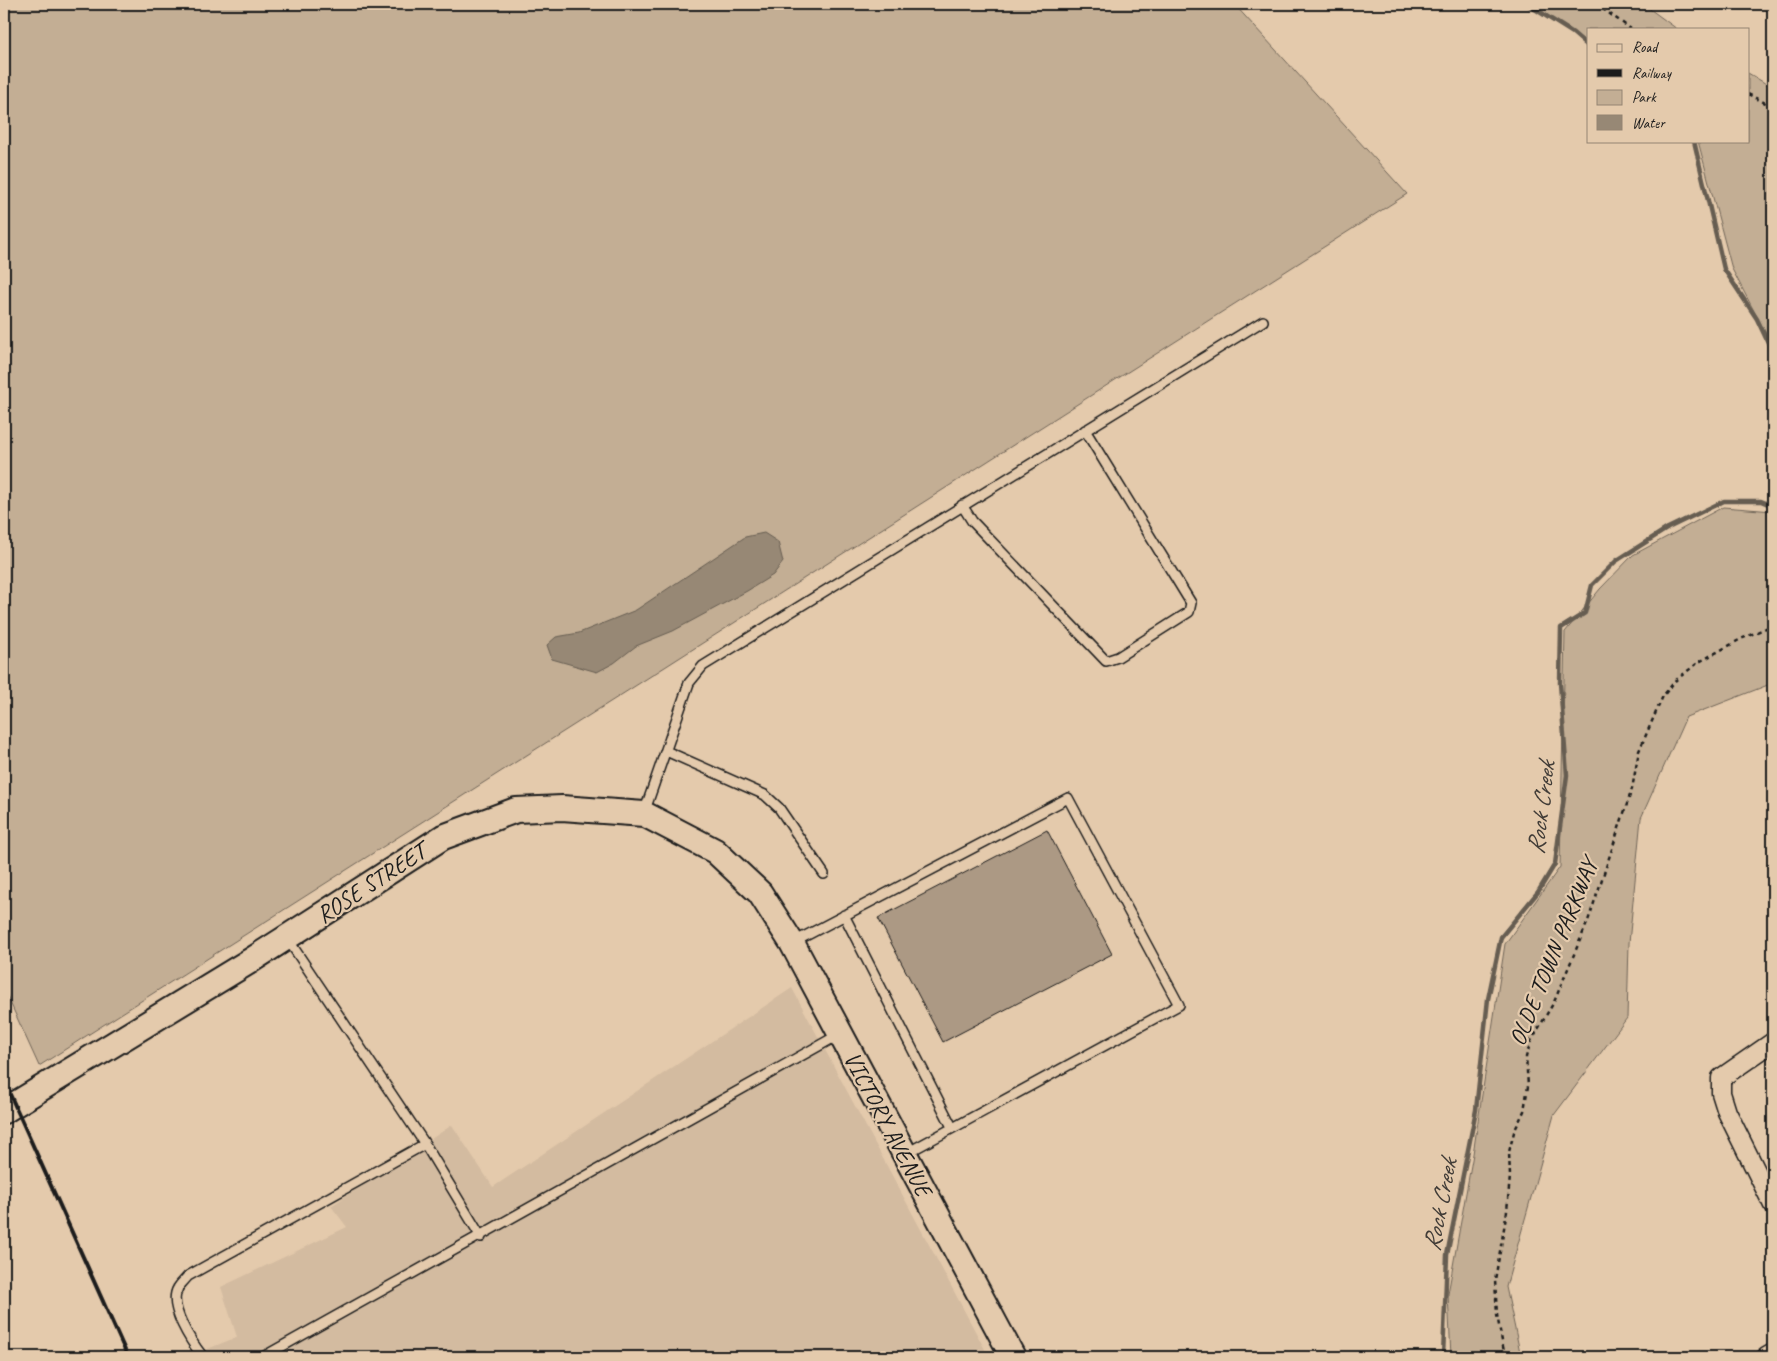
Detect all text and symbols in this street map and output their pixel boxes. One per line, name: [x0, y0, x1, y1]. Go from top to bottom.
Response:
legend: [1587, 28, 1750, 142]
text: Road: [1632, 38, 1659, 57]
text: Railway: [1632, 64, 1673, 83]
text: Park: [1632, 88, 1657, 107]
text: Water: [1632, 114, 1666, 133]
water label: Rock Creek: [1519, 755, 1563, 856]
street label: ROSE STREET: [311, 833, 436, 930]
street label: OLDE TOWN PARKWAY: [1502, 850, 1606, 1050]
street label: VICTORY AVENUE: [837, 1047, 940, 1204]
water label: Rock Creek: [1415, 1152, 1465, 1254]

